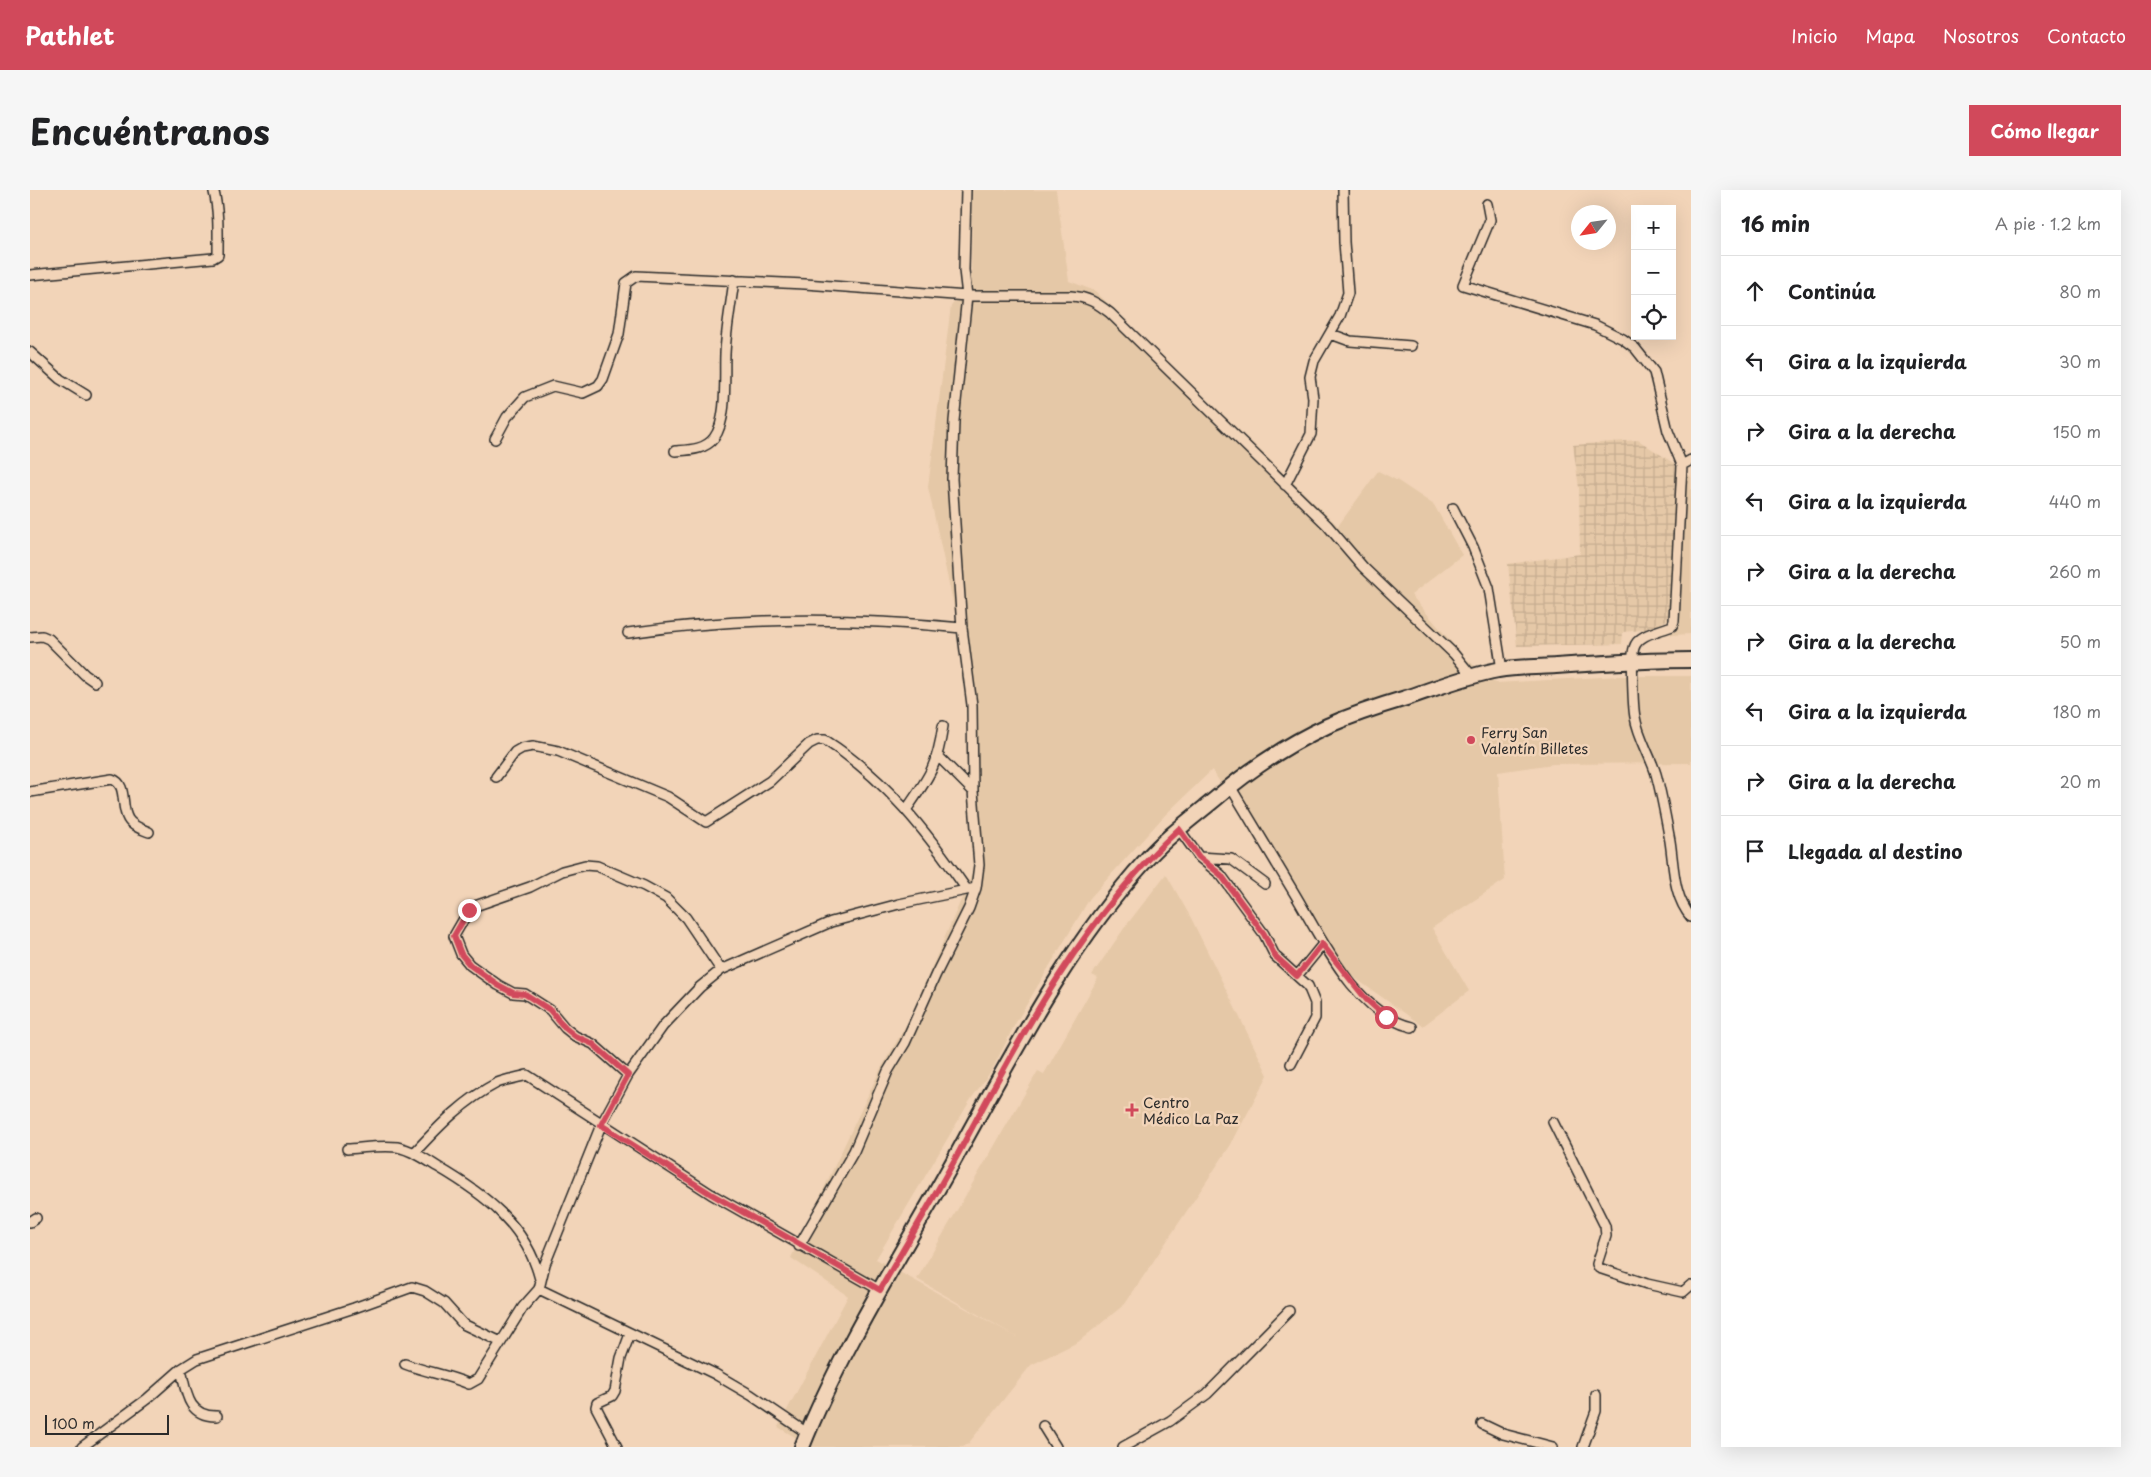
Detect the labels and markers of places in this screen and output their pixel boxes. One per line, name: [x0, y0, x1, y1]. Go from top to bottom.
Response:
place label: Ferry San Valentín Billetes: [1481, 722, 1588, 759]
marker: Ferry San Valentín Billetes: [1465, 734, 1477, 746]
place label: Centro Médico La Paz: [1143, 1092, 1239, 1129]
marker: Centro Médico La Paz: [1125, 1103, 1139, 1117]

